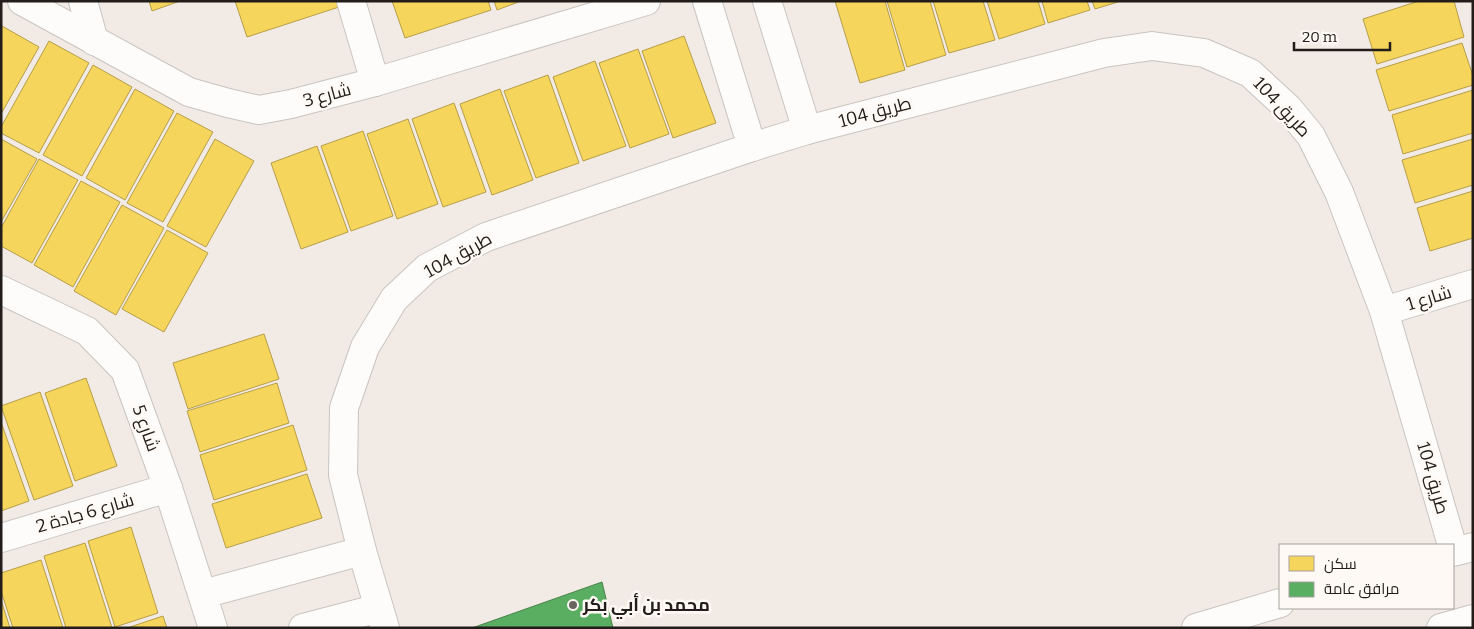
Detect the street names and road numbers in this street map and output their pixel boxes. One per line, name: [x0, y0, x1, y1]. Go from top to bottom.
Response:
street label: طريق 104: [1248, 72, 1315, 142]
street label: شارع 3: [301, 78, 354, 113]
street label: طريق 104: [836, 92, 914, 133]
street label: طريق 104: [420, 227, 496, 283]
street label: شارع 1: [1404, 281, 1454, 316]
street label: شارع 5: [126, 402, 165, 455]
street label: طريق 104: [1411, 439, 1454, 517]
street label: شارع 6 جادة 2: [34, 489, 137, 538]

